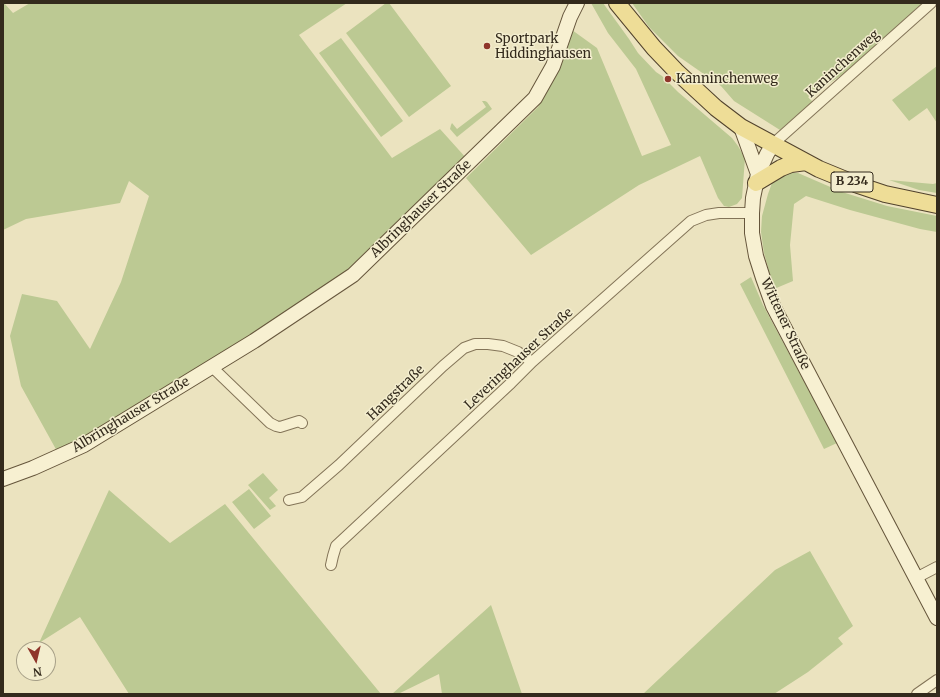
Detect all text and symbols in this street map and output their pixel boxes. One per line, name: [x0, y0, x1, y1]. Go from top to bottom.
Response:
street label: Kaninchenweg: [803, 27, 883, 101]
place label: Sportpark Hiddinghausen: [495, 31, 591, 62]
marker: Sportpark Hiddinghausen: [482, 41, 492, 51]
place label: Kanninchenweg: [676, 71, 778, 87]
marker: Kanninchenweg: [663, 74, 673, 84]
street label: Albringhauser Straße: [367, 157, 475, 261]
road number: B 234: [831, 172, 873, 192]
street label: Wittener Straße: [757, 276, 813, 372]
street label: Leveringhauser Straße: [462, 305, 576, 413]
street label: Hangstraße: [364, 362, 428, 424]
street label: Albringhauser Straße: [70, 374, 192, 456]
north arrow: [16, 641, 56, 681]
text: N: [32, 664, 43, 679]

